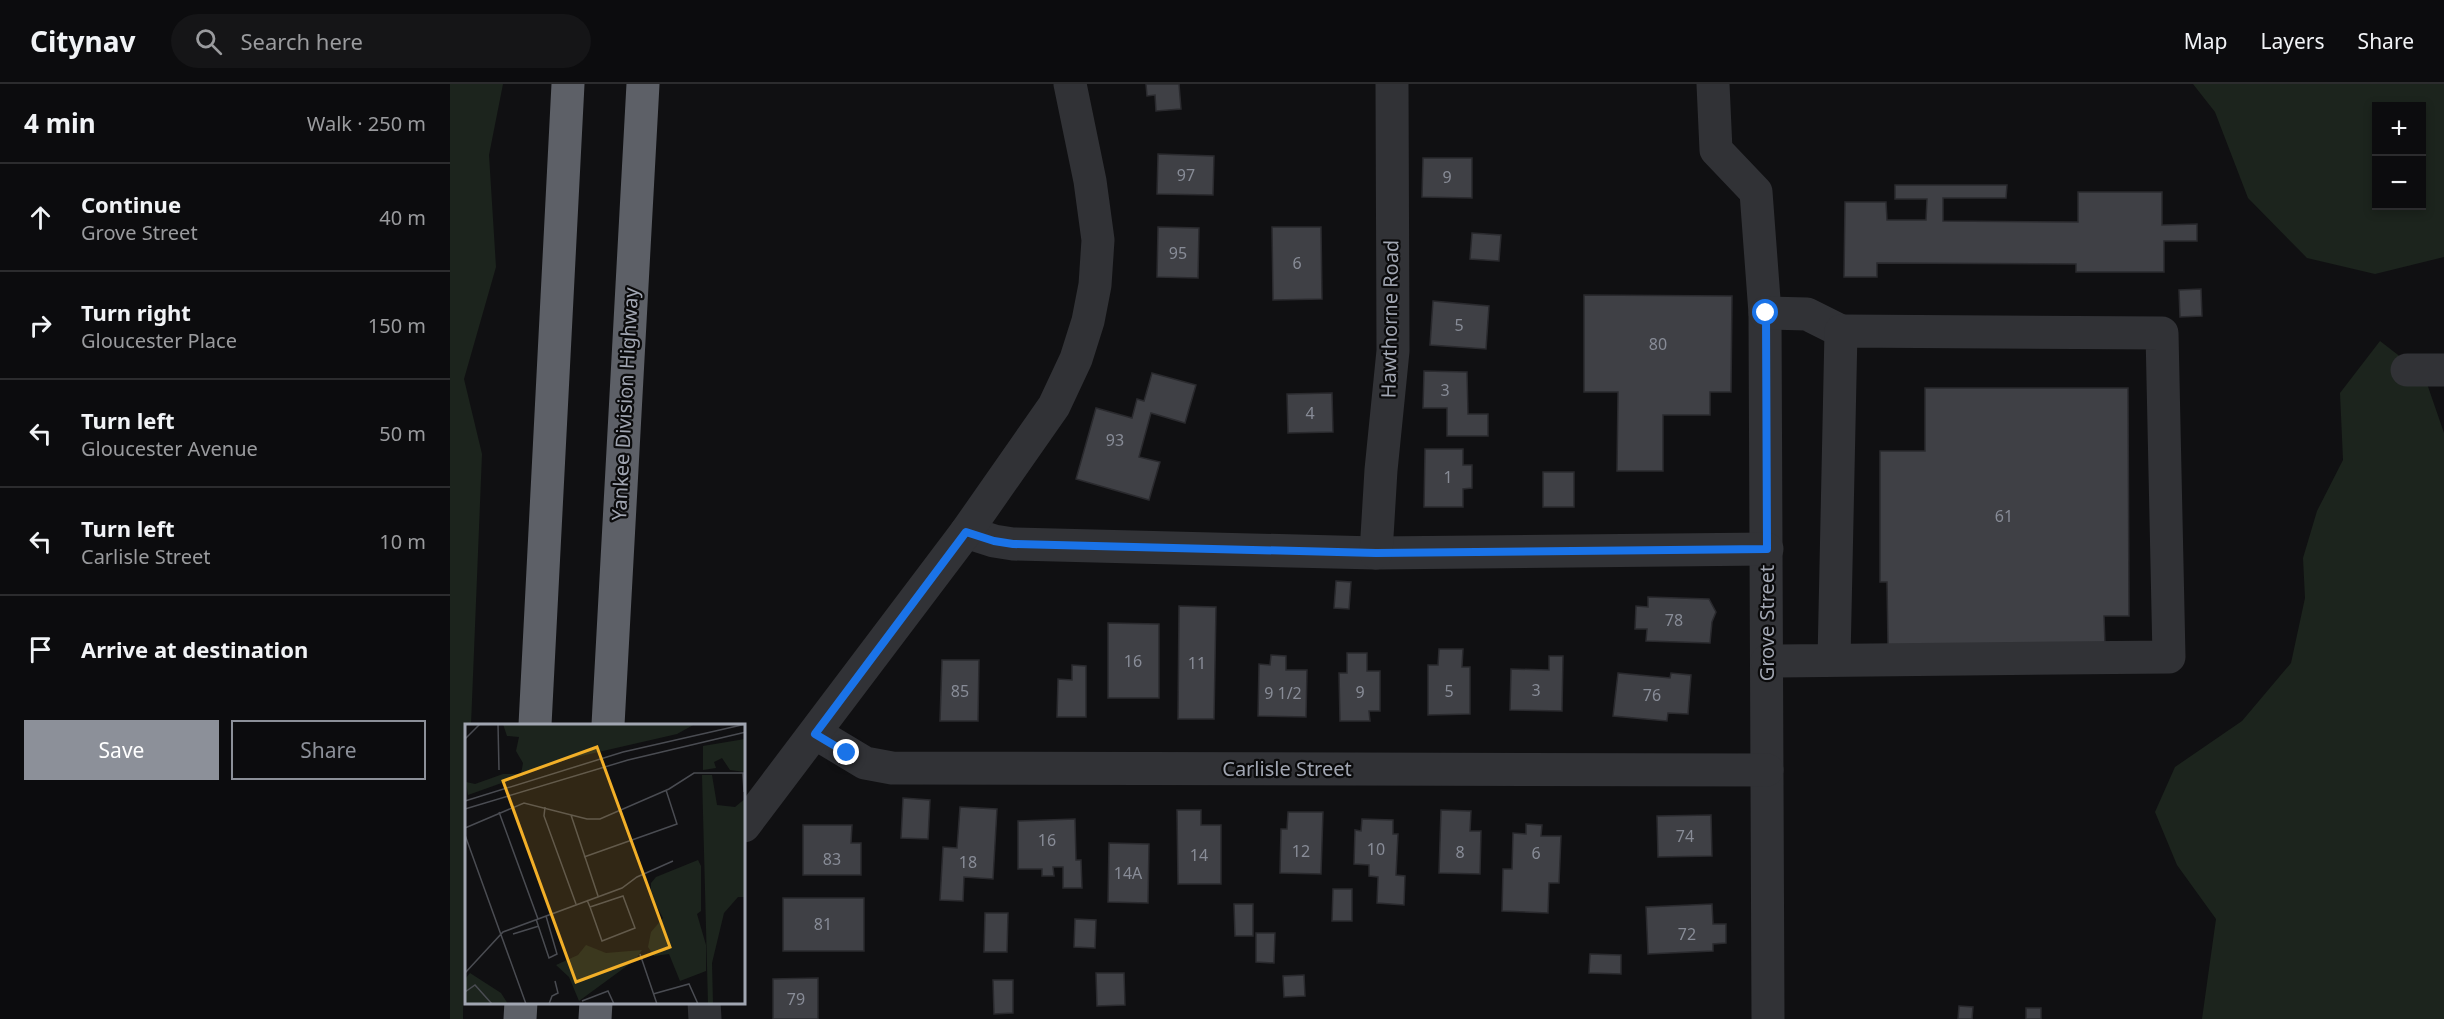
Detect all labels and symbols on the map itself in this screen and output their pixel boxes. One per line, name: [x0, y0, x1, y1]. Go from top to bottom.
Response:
house number: 97: [1177, 164, 1195, 186]
house number: 9: [1442, 166, 1452, 188]
street label: Hawthorne Road: [1375, 239, 1404, 399]
house number: 95: [1169, 242, 1187, 264]
house number: 6: [1292, 252, 1302, 274]
street label: Yankee Division Highway: [605, 286, 644, 521]
route start: [1752, 299, 1778, 325]
house number: 5: [1454, 314, 1464, 336]
house number: 80: [1649, 333, 1667, 355]
house number: 3: [1440, 379, 1450, 401]
house number: 4: [1305, 402, 1315, 424]
house number: 93: [1106, 429, 1124, 451]
house number: 1: [1443, 466, 1453, 488]
house number: 61: [1995, 505, 2013, 527]
street label: Grove Street: [1753, 565, 1780, 681]
house number: 78: [1665, 609, 1683, 631]
house number: 16: [1124, 650, 1142, 672]
house number: 11: [1188, 652, 1206, 674]
house number: 3: [1531, 679, 1541, 701]
house number: 85: [951, 680, 969, 702]
house number: 5: [1444, 680, 1454, 702]
house number: 9: [1355, 681, 1365, 703]
house number: 9 1/2: [1264, 682, 1302, 704]
house number: 76: [1643, 684, 1661, 706]
inset map: [465, 724, 746, 1004]
route end: [833, 739, 859, 765]
street label: Carlisle Street: [1222, 755, 1352, 782]
house number: 74: [1676, 825, 1694, 847]
house number: 16: [1038, 829, 1056, 851]
house number: 10: [1367, 838, 1385, 860]
house number: 12: [1292, 840, 1310, 862]
house number: 8: [1455, 841, 1465, 863]
house number: 6: [1531, 842, 1541, 864]
house number: 14: [1190, 844, 1208, 866]
house number: 83: [823, 848, 841, 870]
house number: 18: [959, 851, 977, 873]
house number: 14A: [1114, 862, 1143, 884]
house number: 81: [814, 913, 832, 935]
house number: 72: [1678, 923, 1696, 945]
house number: 79: [787, 988, 805, 1010]

